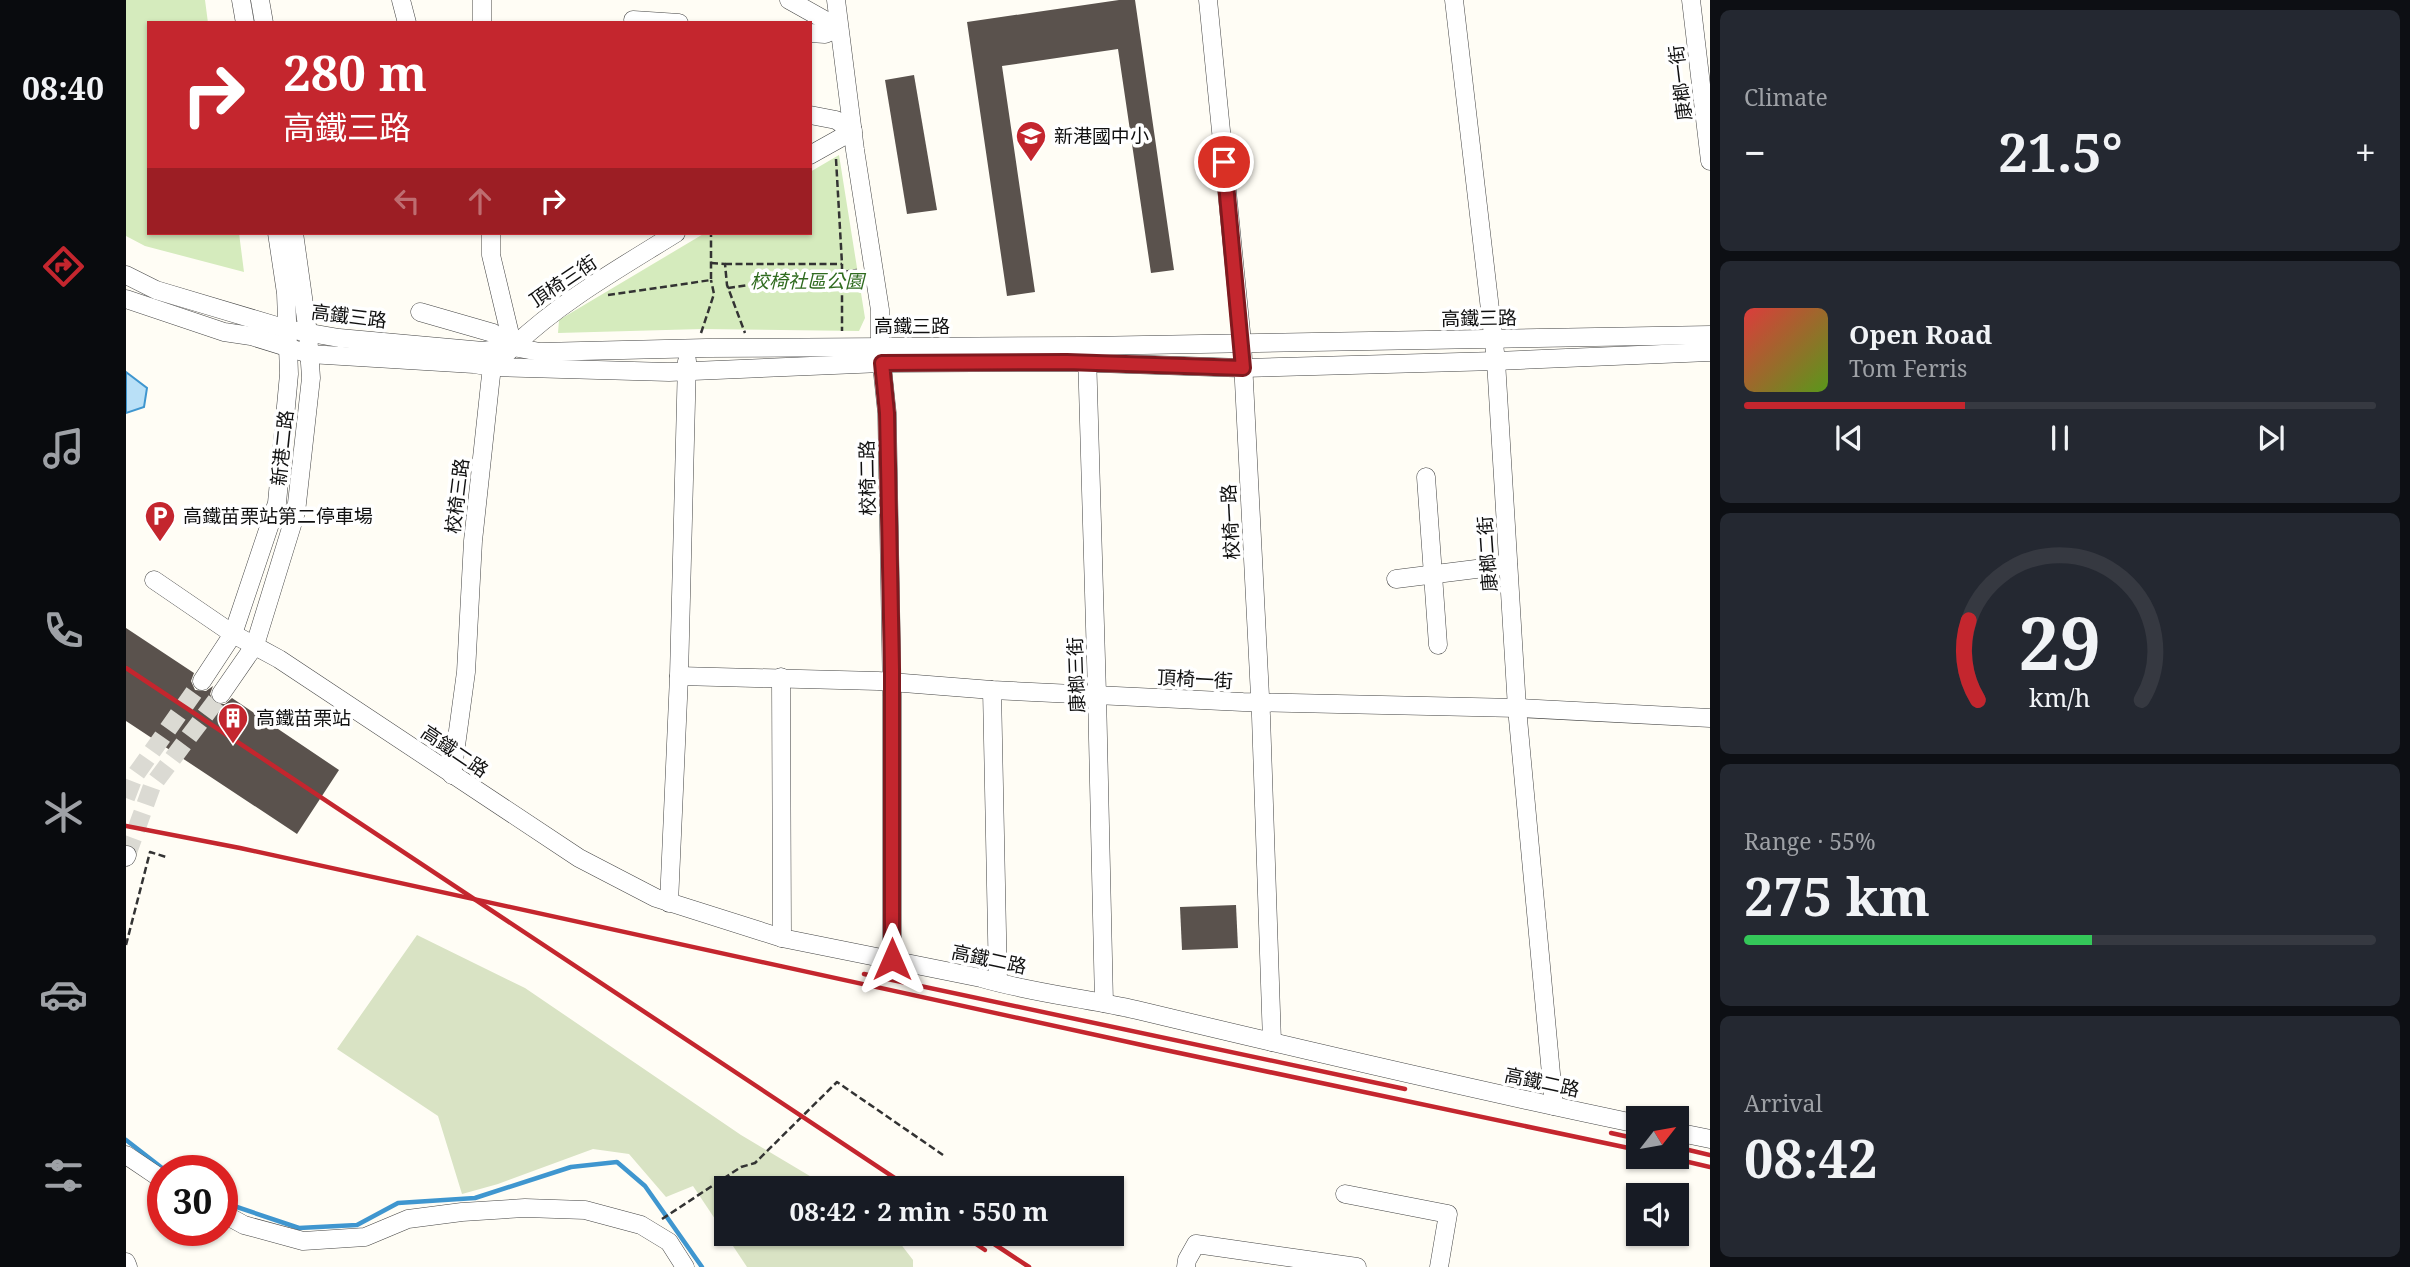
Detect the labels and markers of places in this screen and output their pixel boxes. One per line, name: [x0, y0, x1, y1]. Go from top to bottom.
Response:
school or university icon: 新港國中小: [1014, 119, 1048, 163]
place label: 新港國中小: [1054, 123, 1149, 149]
pin: [1194, 132, 1254, 192]
parking icon: 高鐵苗栗站第二停車場: [143, 499, 177, 543]
place label: 高鐵苗栗站第二停車場: [183, 503, 373, 529]
building icon: 高鐵苗栗站: [216, 701, 250, 745]
place label: 高鐵苗栗站: [256, 705, 351, 731]

